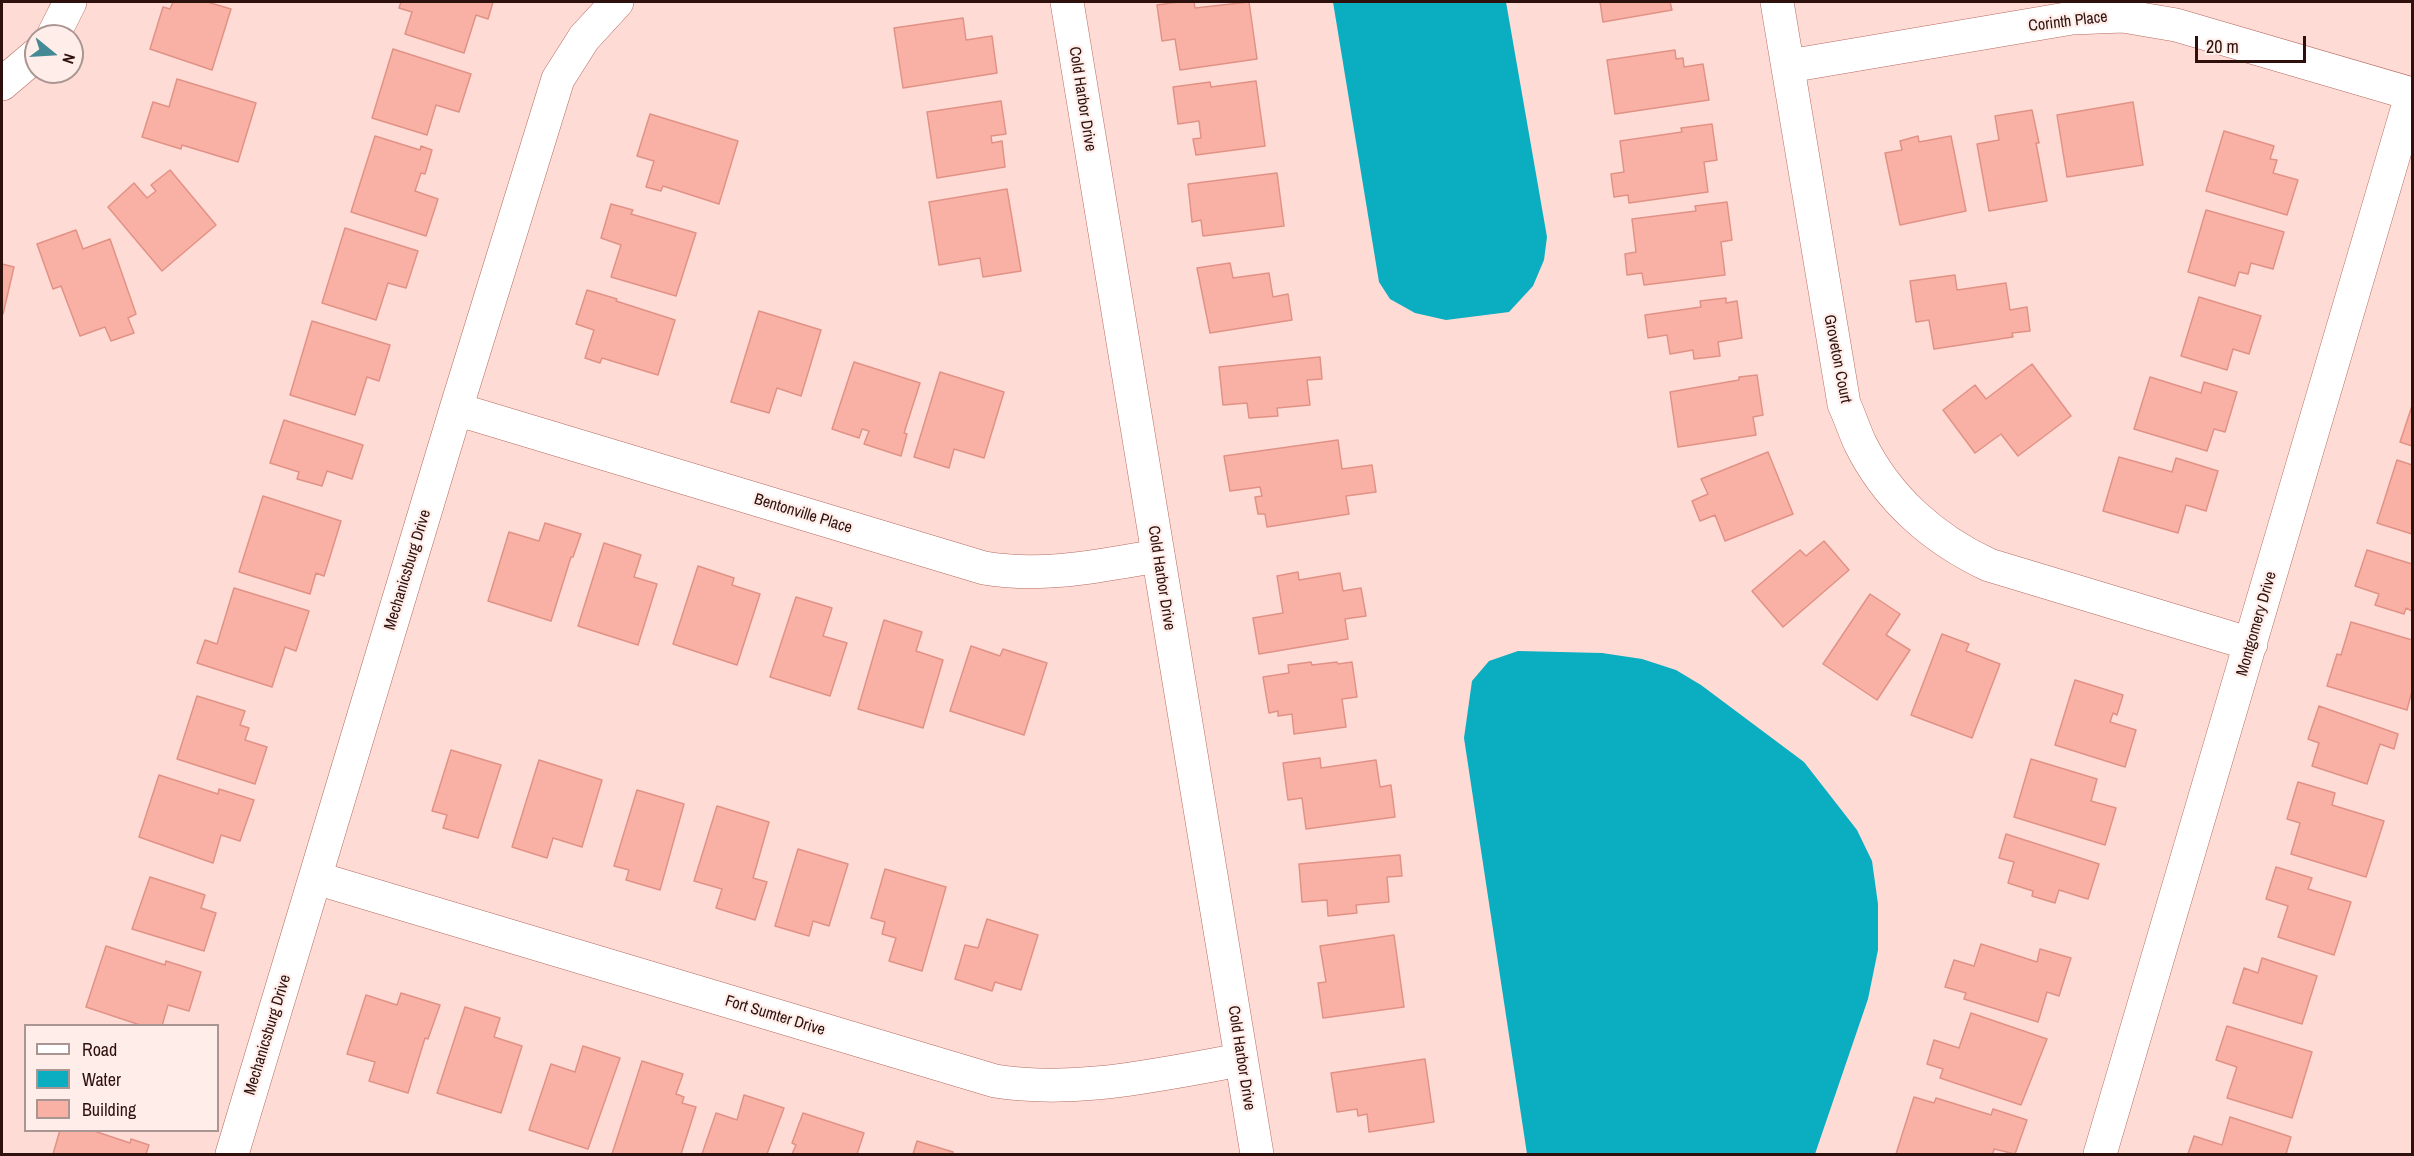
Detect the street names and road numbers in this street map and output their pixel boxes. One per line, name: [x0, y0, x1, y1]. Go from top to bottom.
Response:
street label: Corinth Place: [2027, 8, 2109, 36]
street label: Cold Harbor Drive: [1064, 45, 1100, 153]
street label: Groveton Court: [1819, 313, 1855, 405]
street label: Bentonville Place: [752, 490, 854, 538]
street label: Mechanicsburg Drive: [381, 508, 435, 632]
street label: Cold Harbor Drive: [1143, 524, 1179, 632]
street label: Montgomery Drive: [2233, 569, 2281, 679]
street label: Mechanicsburg Drive: [241, 973, 295, 1097]
street label: Fort Sumter Drive: [723, 992, 827, 1040]
street label: Cold Harbor Drive: [1223, 1004, 1259, 1112]

